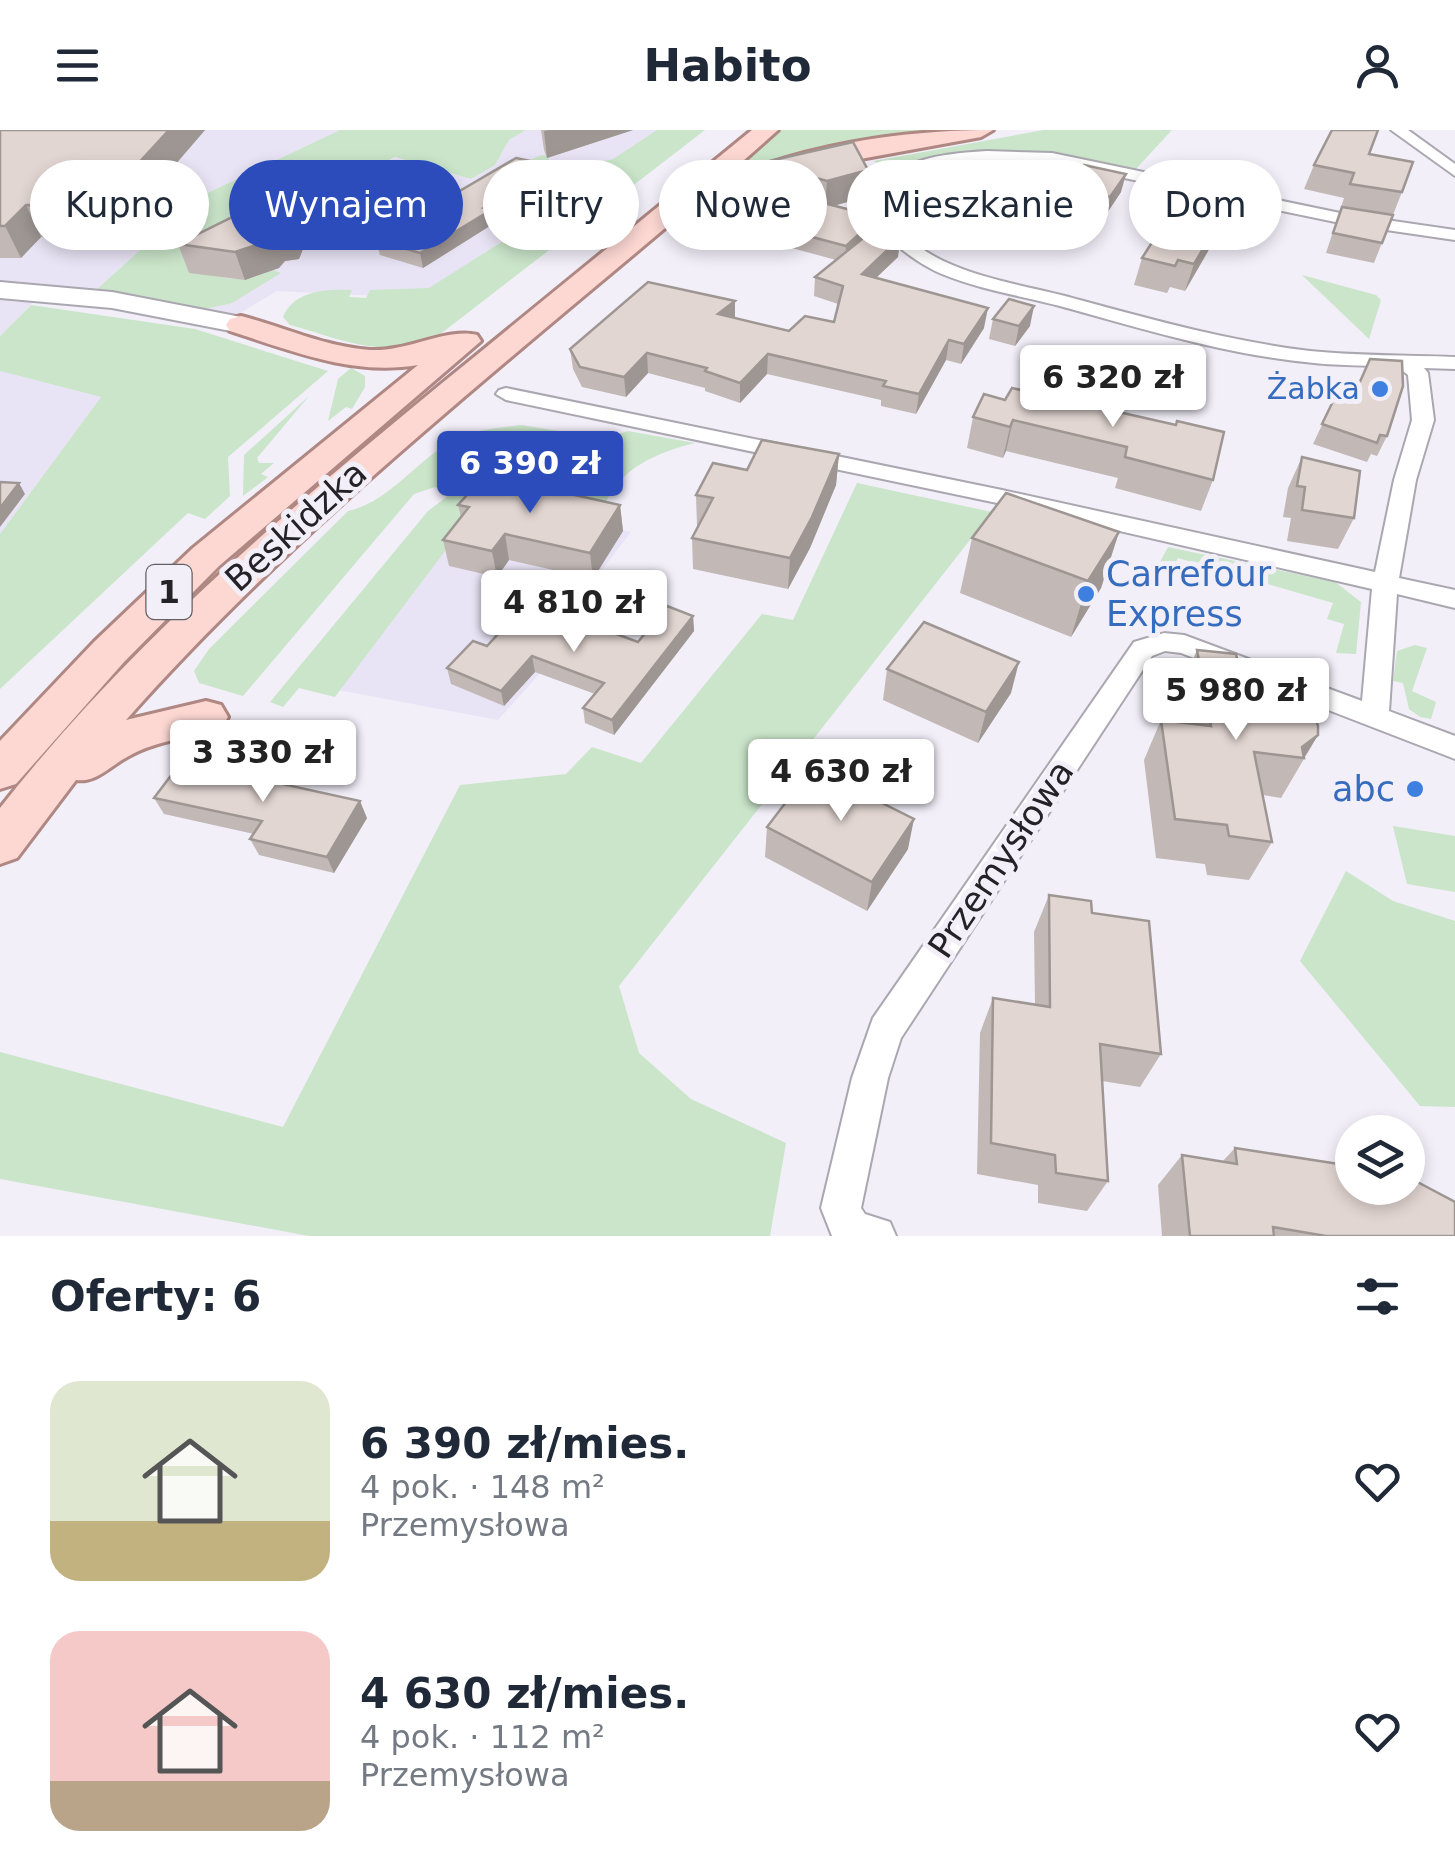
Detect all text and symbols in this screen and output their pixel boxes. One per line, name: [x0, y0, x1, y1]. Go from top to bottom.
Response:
icon: menu: [50, 38, 105, 93]
icon: person: [1350, 38, 1405, 93]
text: Habito: [643, 39, 812, 92]
chip: Kupno: [30, 160, 209, 250]
chip: Wynajem: [229, 160, 463, 250]
chip: Filtry: [483, 160, 639, 250]
chip: Nowe: [659, 160, 827, 250]
chip: Mieszkanie: [847, 160, 1109, 250]
chip: Dom: [1129, 160, 1282, 250]
pin: 6 320 zł: [1010, 345, 1216, 430]
text: 6 320 zł: [1042, 358, 1184, 396]
place label: Żabka: [1267, 371, 1360, 406]
marker: Żabka: [1369, 378, 1391, 400]
pin: 6 390 zł: [427, 431, 633, 516]
text: 6 390 zł: [459, 444, 601, 482]
street label: Beskidzka: [217, 452, 375, 600]
place label: Carrefour Express: [1106, 554, 1272, 634]
road number: 1: [146, 565, 192, 619]
pin: 4 810 zł: [471, 570, 677, 655]
text: 4 810 zł: [503, 583, 645, 621]
marker: Carrefour Express: [1075, 583, 1097, 605]
pin: 5 980 zł: [1133, 658, 1339, 743]
text: 5 980 zł: [1165, 671, 1307, 709]
pin: 3 330 zł: [160, 720, 366, 805]
text: 3 330 zł: [192, 733, 334, 771]
pin: 4 630 zł: [738, 739, 944, 824]
text: 4 630 zł: [770, 752, 912, 790]
street label: Przemysłowa: [920, 753, 1082, 965]
place label: abc: [1332, 769, 1395, 809]
marker: abc: [1404, 778, 1426, 800]
map controls: [1335, 1115, 1425, 1205]
button: layers: [1335, 1115, 1425, 1205]
icon: filters: [1350, 1269, 1405, 1324]
text: Oferty: 6: [50, 1272, 261, 1321]
text: 6 390 zł/mies.: [360, 1419, 689, 1468]
icon: home: [130, 1421, 250, 1541]
icon: heart: [1350, 1454, 1405, 1509]
text: 4 pok. · 148 m²: [360, 1468, 605, 1506]
text: Przemysłowa: [360, 1506, 570, 1544]
text: 4 630 zł/mies.: [360, 1669, 689, 1718]
icon: home: [130, 1671, 250, 1791]
icon: heart: [1350, 1704, 1405, 1759]
text: 4 pok. · 112 m²: [360, 1718, 605, 1756]
text: Przemysłowa: [360, 1756, 570, 1794]

